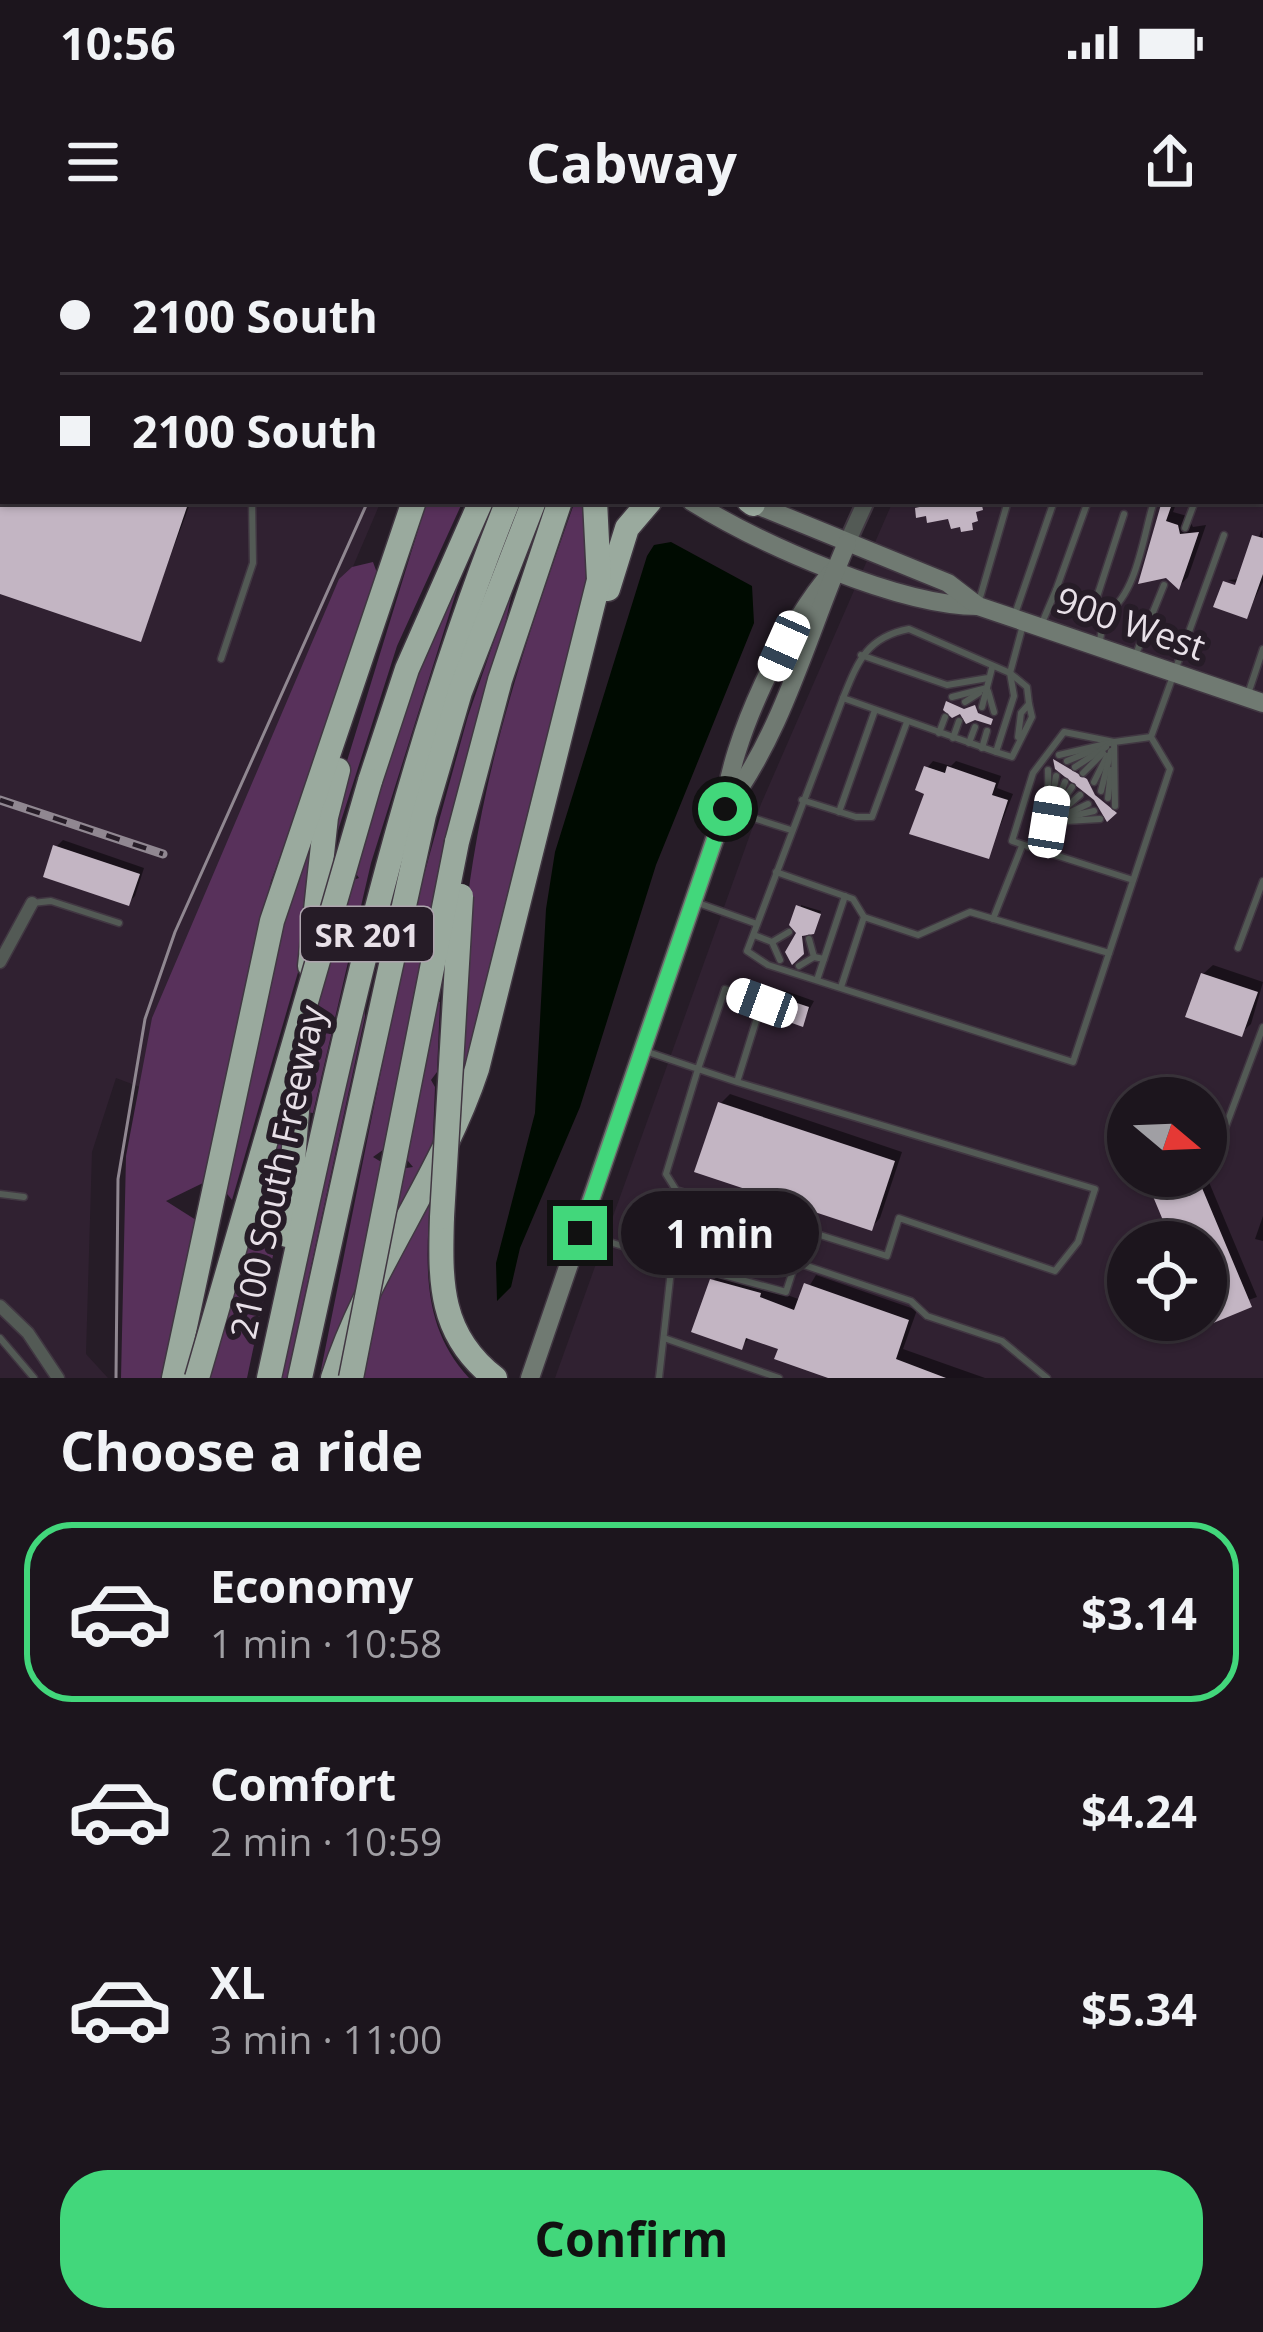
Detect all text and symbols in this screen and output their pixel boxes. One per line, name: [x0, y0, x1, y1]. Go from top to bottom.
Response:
text: 10:56: [60, 12, 176, 73]
text: Cabway: [526, 125, 737, 199]
icon: menu: [60, 129, 126, 195]
icon: share: [1137, 129, 1203, 195]
text: 2100 South: [132, 285, 378, 346]
text: 2100 South: [132, 400, 378, 461]
street label: 900 West: [1050, 575, 1212, 671]
car: [753, 606, 815, 686]
route start: [698, 782, 752, 836]
car: [1026, 784, 1072, 860]
road number: SR 201: [301, 907, 433, 961]
car: [722, 974, 802, 1032]
street label: 2100 South Freeway: [218, 1000, 336, 1343]
north arrow: [1107, 1077, 1227, 1197]
map controls: [1107, 1077, 1227, 1341]
callout: 1 min: [622, 1191, 820, 1275]
route end: [553, 1206, 607, 1260]
text: 1 min: [666, 1206, 774, 1259]
button: locate: [1107, 1221, 1227, 1341]
text: Choose a ride: [60, 1413, 423, 1487]
text: Economy: [210, 1555, 413, 1616]
icon: car: [66, 1558, 174, 1666]
text: $3.14: [1081, 1582, 1197, 1643]
text: 1 min · 10:58: [210, 1616, 442, 1669]
text: Comfort: [210, 1753, 396, 1814]
icon: car: [66, 1756, 174, 1864]
text: $4.24: [1081, 1780, 1197, 1841]
text: 2 min · 10:59: [210, 1814, 442, 1867]
text: XL: [210, 1951, 265, 2012]
icon: car: [66, 1954, 174, 2062]
text: $5.34: [1081, 1978, 1197, 2039]
text: 3 min · 11:00: [210, 2012, 442, 2065]
button: Confirm: [60, 2170, 1203, 2308]

